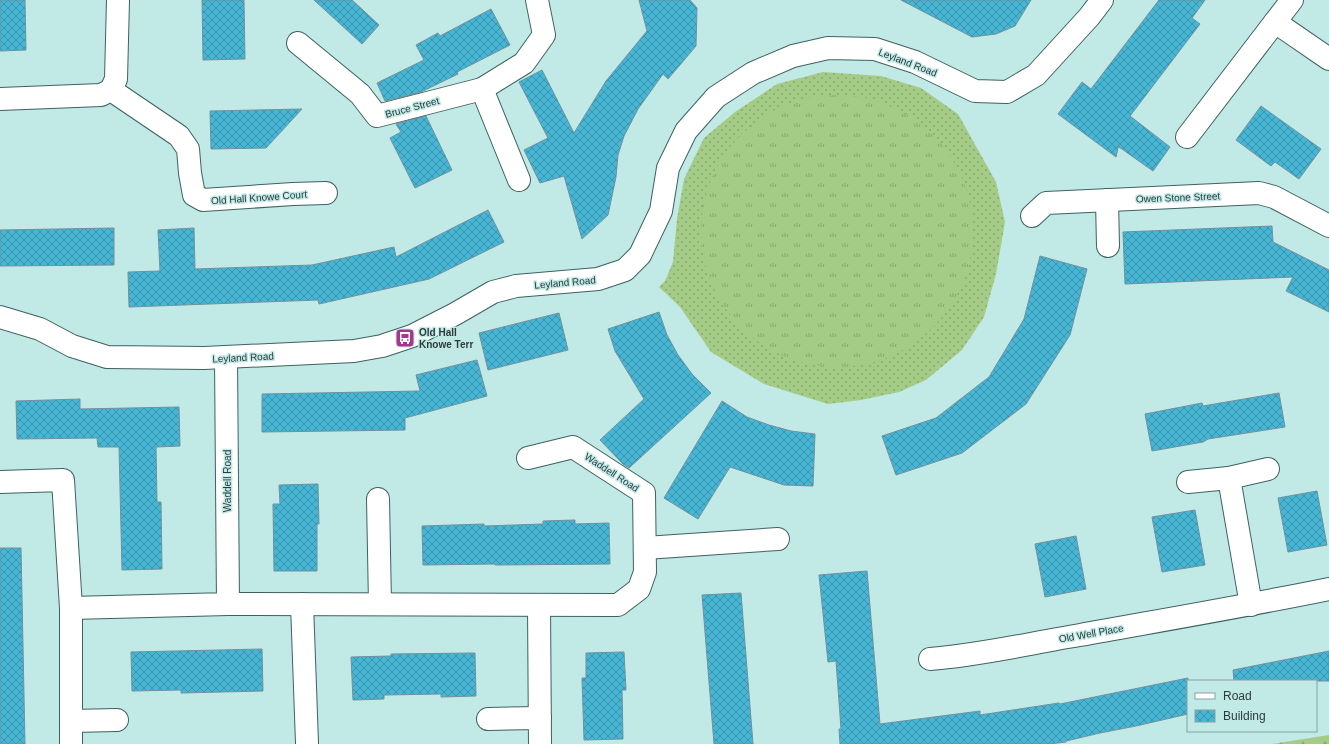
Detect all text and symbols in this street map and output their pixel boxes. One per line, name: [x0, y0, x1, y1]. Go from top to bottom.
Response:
street label: Leyland Road: [877, 46, 939, 79]
street label: Bruce Street: [384, 95, 441, 120]
street label: Old Hall Knowe Court: [211, 189, 308, 206]
street label: Owen Stone Street: [1136, 191, 1221, 204]
street label: Leyland Road: [534, 274, 596, 291]
bus stop icon: Old Hall Knowe Terr: [394, 327, 416, 349]
place label: Old Hall Knowe Terr: [419, 327, 473, 350]
street label: Leyland Road: [212, 350, 274, 365]
street label: Waddell Road: [222, 450, 233, 512]
street label: Waddell Road: [583, 451, 641, 494]
street label: Old Well Place: [1058, 622, 1125, 645]
legend: [1187, 680, 1317, 732]
text: Road: [1223, 689, 1252, 703]
text: Building: [1223, 709, 1266, 723]

